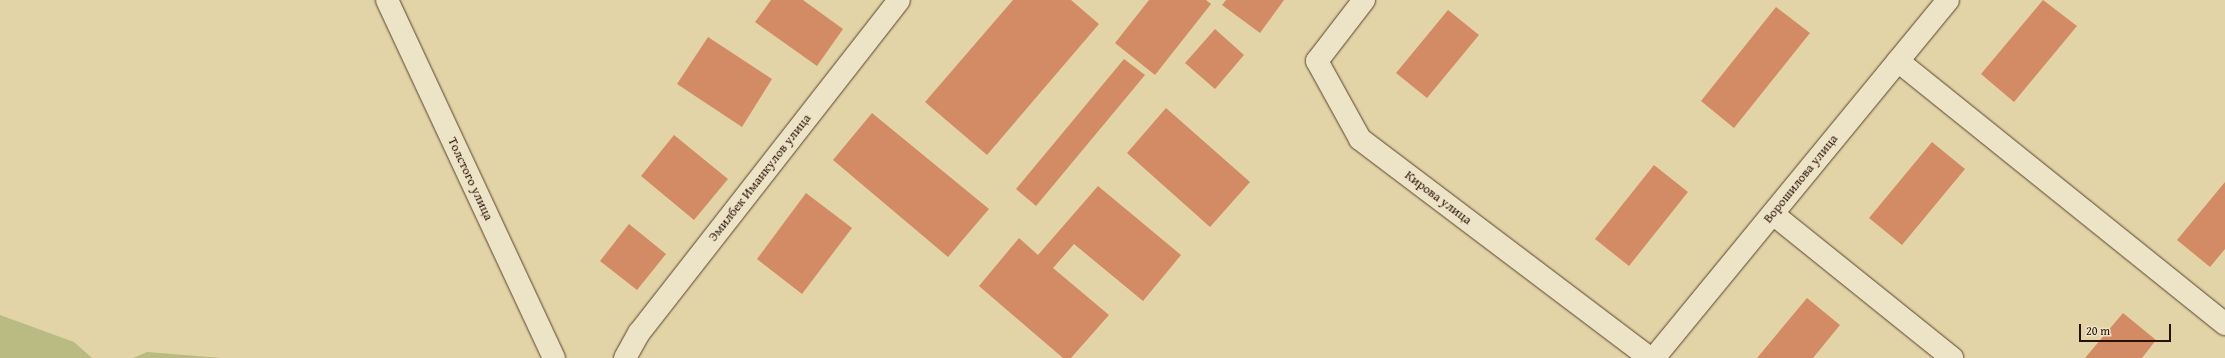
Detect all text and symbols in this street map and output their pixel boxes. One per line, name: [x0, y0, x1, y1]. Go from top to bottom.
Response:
street label: Эмилбек Иманкулов улица: [705, 111, 815, 245]
street label: Ворошилова улица: [1760, 132, 1842, 226]
street label: Толстого улица: [444, 135, 496, 223]
street label: Кирова улица: [1401, 168, 1475, 228]
scale bar: [2081, 316, 2173, 342]
text: 20 m: [2086, 322, 2110, 339]

